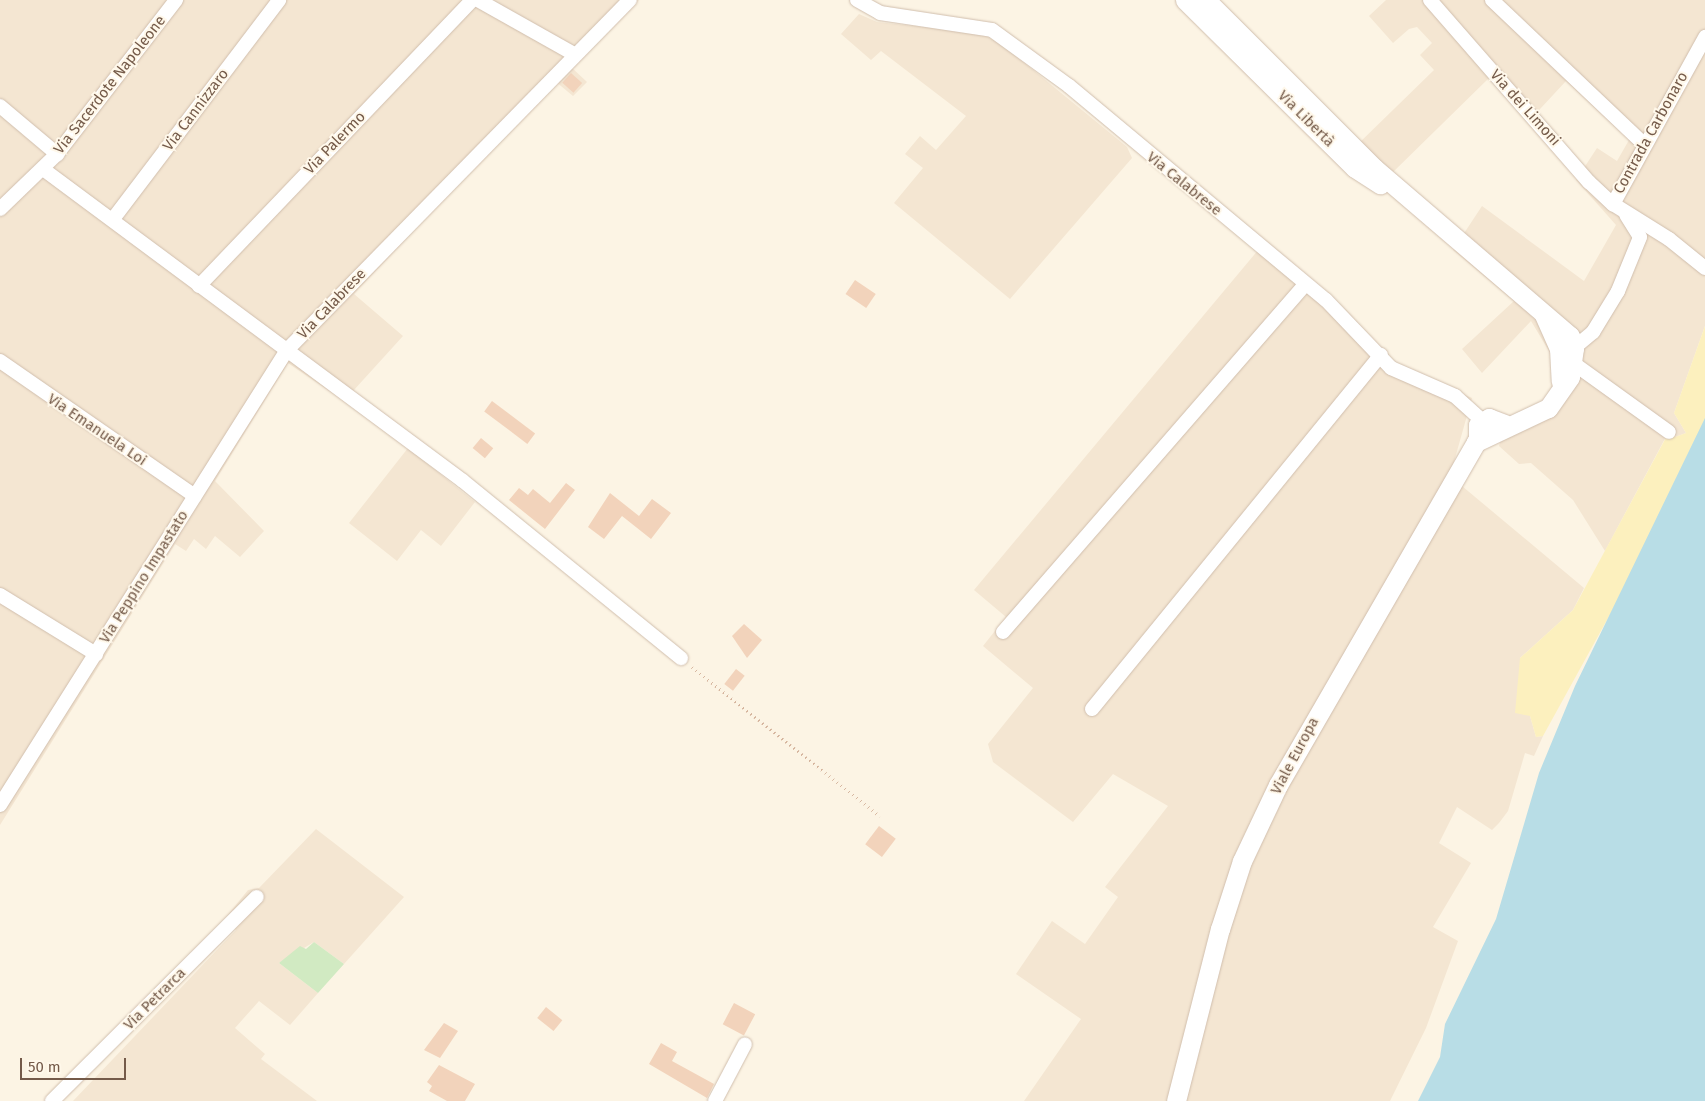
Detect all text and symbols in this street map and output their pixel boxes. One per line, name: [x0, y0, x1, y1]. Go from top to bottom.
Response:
street label: Via Sacerdote Napoleone: [50, 12, 170, 158]
street label: Via Cannizzaro: [159, 65, 233, 155]
street label: Via dei Limoni: [1486, 66, 1564, 150]
street label: Contrada Carbonaro: [1610, 69, 1692, 197]
street label: Via Libertà: [1274, 87, 1338, 151]
street label: Via Palermo: [301, 108, 369, 178]
street label: Via Calabrese: [1143, 148, 1225, 220]
street label: Via Calabrese: [294, 265, 370, 343]
street label: Via Emanuela Loi: [44, 390, 150, 470]
street label: Via Peppino Impastato: [96, 507, 192, 647]
street label: Viale Europa: [1267, 714, 1323, 798]
street label: Via Petrarca: [120, 964, 190, 1034]
scale bar: [22, 1048, 129, 1080]
text: 50 m: [28, 1058, 61, 1076]

